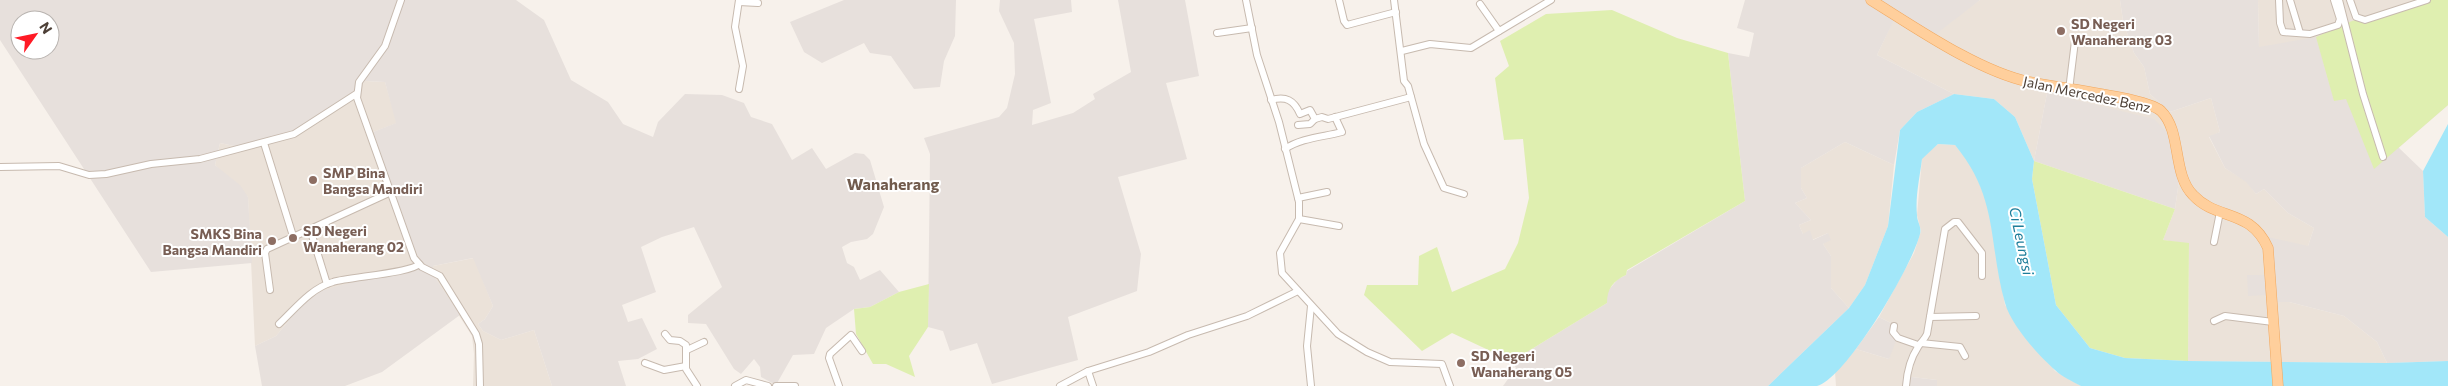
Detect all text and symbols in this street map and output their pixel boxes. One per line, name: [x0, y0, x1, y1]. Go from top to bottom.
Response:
north arrow: [10, 10, 60, 60]
place label: SD Negeri Wanaherang 03: [2071, 15, 2172, 48]
text: N: [36, 19, 56, 37]
marker: SD Negeri Wanaherang 03: [2055, 25, 2067, 37]
street label: Jalan Mercedez Benz: [2022, 72, 2152, 116]
place label: SMP Bina Bangsa Mandiri: [323, 164, 423, 197]
marker: SMP Bina Bangsa Mandiri: [307, 174, 319, 186]
district label: Wanaherang: [847, 174, 939, 193]
water label: Ci Leungsi: [2006, 205, 2038, 278]
place label: SD Negeri Wanaherang 02: [303, 222, 404, 255]
place label: SMKS Bina Bangsa Mandiri: [162, 225, 262, 258]
marker: SD Negeri Wanaherang 02: [287, 232, 299, 244]
marker: SMKS Bina Bangsa Mandiri: [266, 235, 278, 247]
place label: SD Negeri Wanaherang 05: [1471, 347, 1572, 380]
marker: SD Negeri Wanaherang 05: [1455, 357, 1467, 369]

